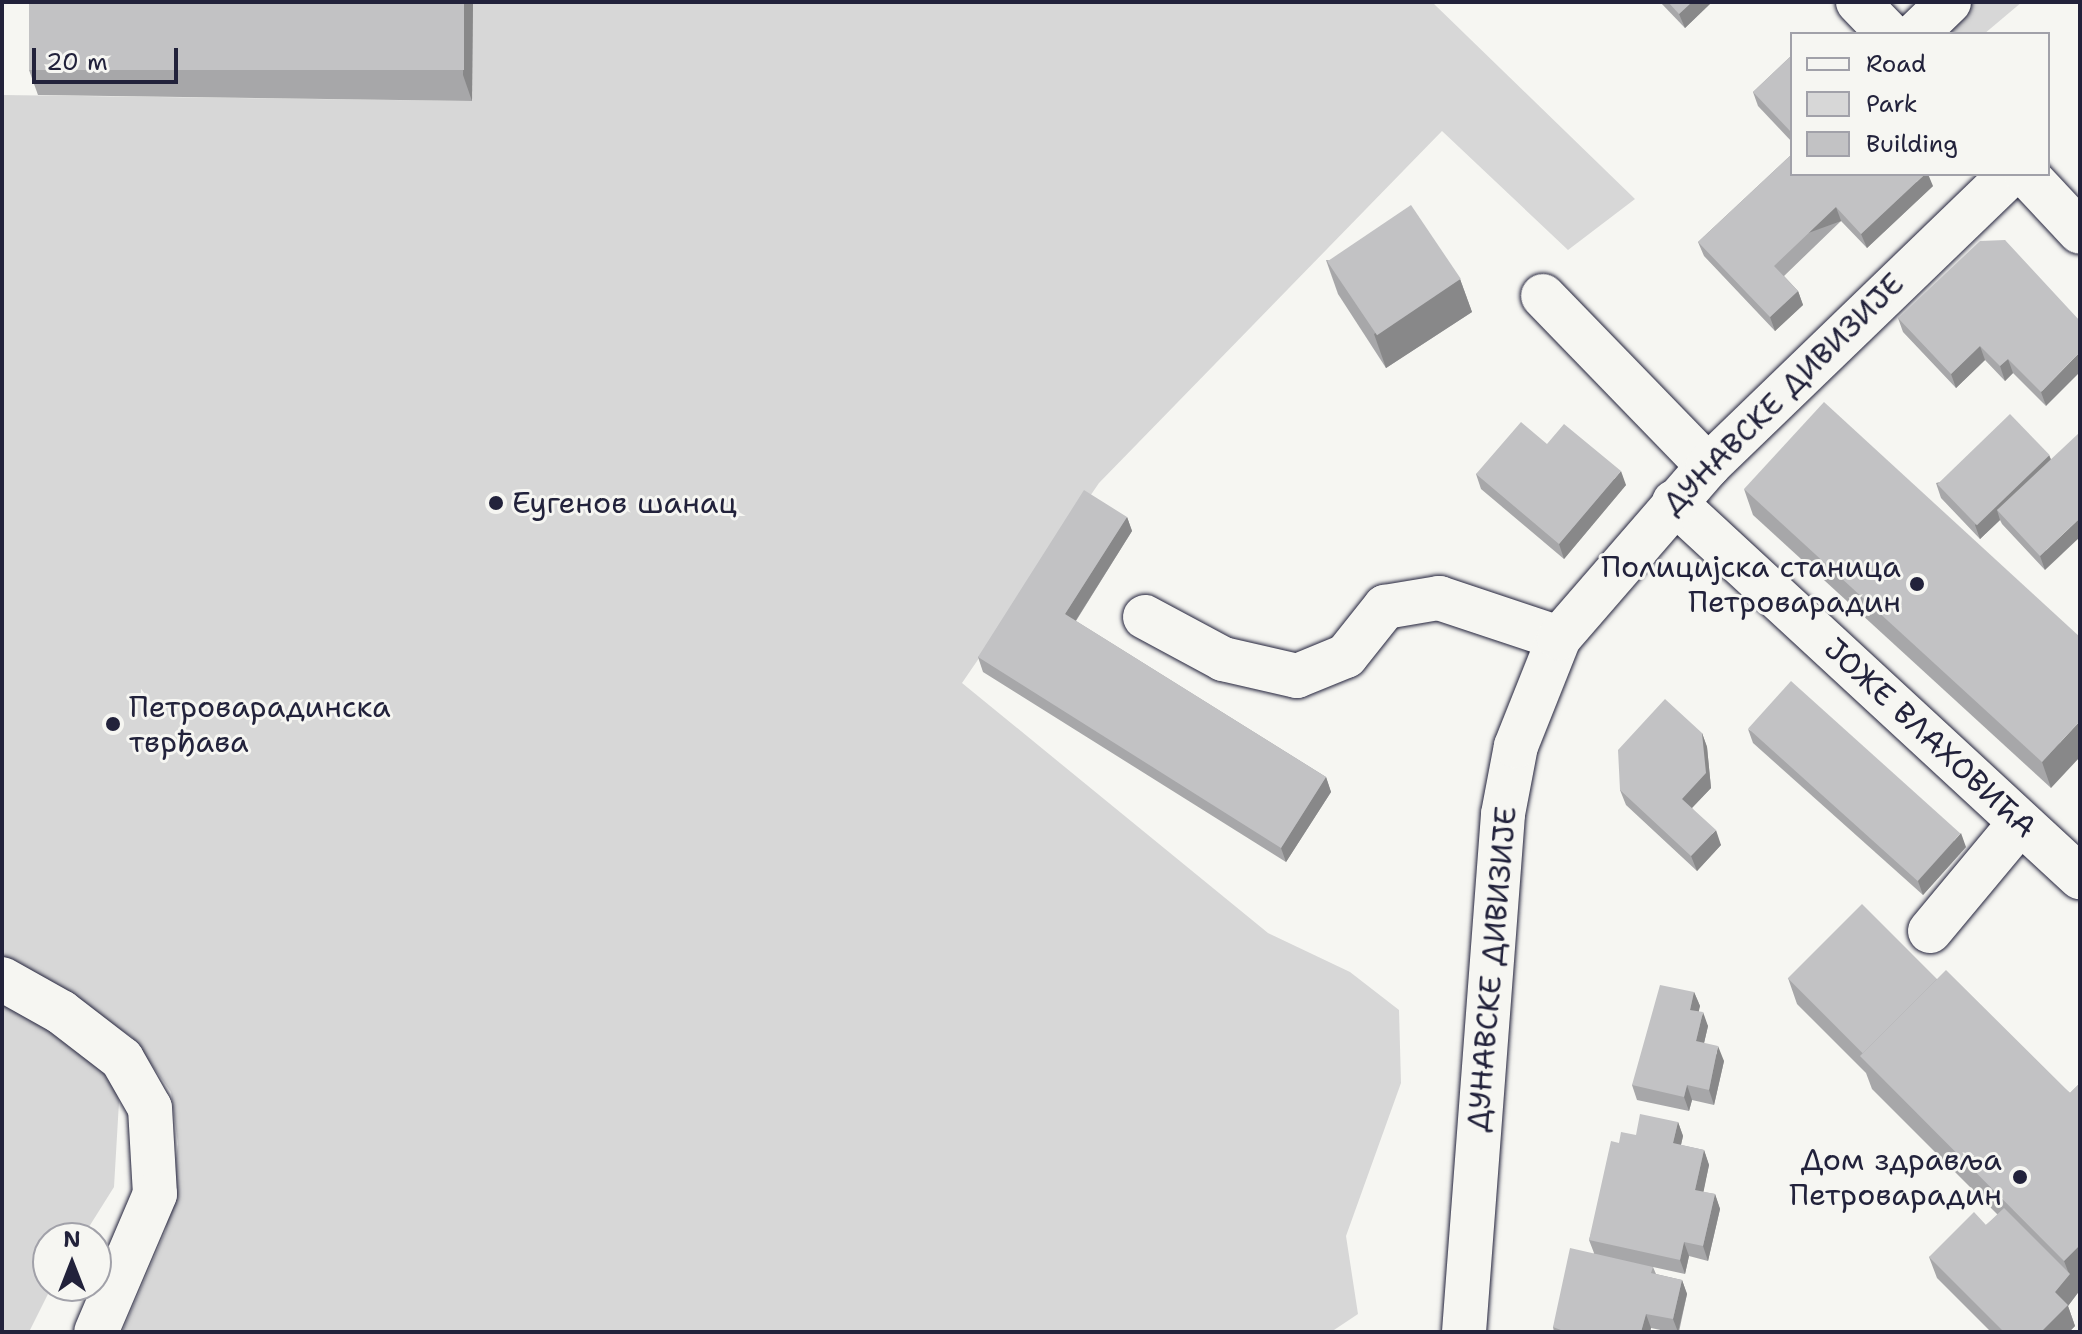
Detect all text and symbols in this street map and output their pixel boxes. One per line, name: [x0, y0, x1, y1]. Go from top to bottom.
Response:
scale bar: [36, 32, 182, 82]
legend: [1790, 32, 2050, 176]
text: 20 m: [46, 46, 108, 78]
text: Road: [1866, 48, 1926, 80]
text: Park: [1866, 88, 1918, 120]
text: Building: [1866, 128, 1958, 160]
street label: ДУНАВСКЕ ДИВИЗИЈЕ: [1655, 266, 1911, 522]
place label: Еугенов шанац: [512, 485, 737, 521]
marker: Еугенов шанац: [487, 494, 505, 512]
place label: Полицијска станица Петроварадин: [1601, 549, 1901, 620]
marker: Полицијска станица Петроварадин: [1908, 575, 1926, 593]
street label: ЈОЖЕ ВЛАХОВИЋА: [1817, 630, 2043, 846]
place label: Петроварадинска тврђава: [129, 689, 391, 760]
marker: Петроварадинска тврђава: [104, 715, 122, 733]
street label: ДУНАВСКЕ ДИВИЗИЈЕ: [1460, 805, 1524, 1133]
place label: Дом здравља Петроварадин: [1789, 1142, 2002, 1212]
marker: Дом здравља Петроварадин: [2009, 1166, 2031, 1188]
north arrow: [32, 1222, 112, 1302]
text: N: [63, 1225, 81, 1254]

